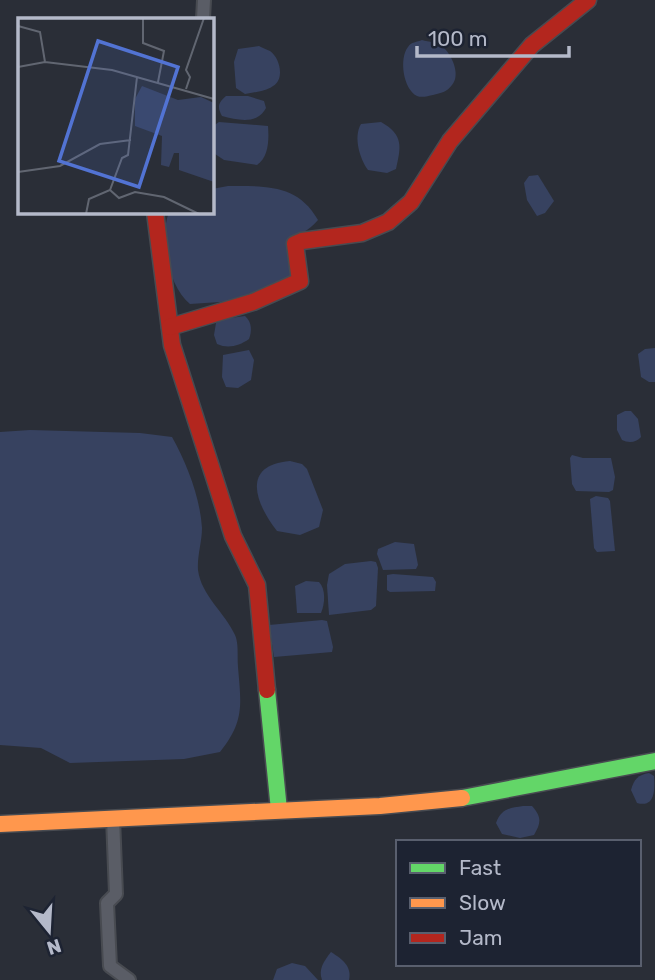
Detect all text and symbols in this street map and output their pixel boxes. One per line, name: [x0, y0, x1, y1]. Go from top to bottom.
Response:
scale bar: [417, 14, 569, 58]
inset map: [18, 18, 214, 214]
text: 100 m: [428, 26, 487, 51]
legend: [396, 840, 641, 966]
text: Fast: [459, 855, 501, 880]
text: Slow: [459, 890, 506, 915]
north arrow: [14, 896, 84, 966]
text: Jam: [459, 925, 503, 950]
text: N: [44, 934, 64, 960]

